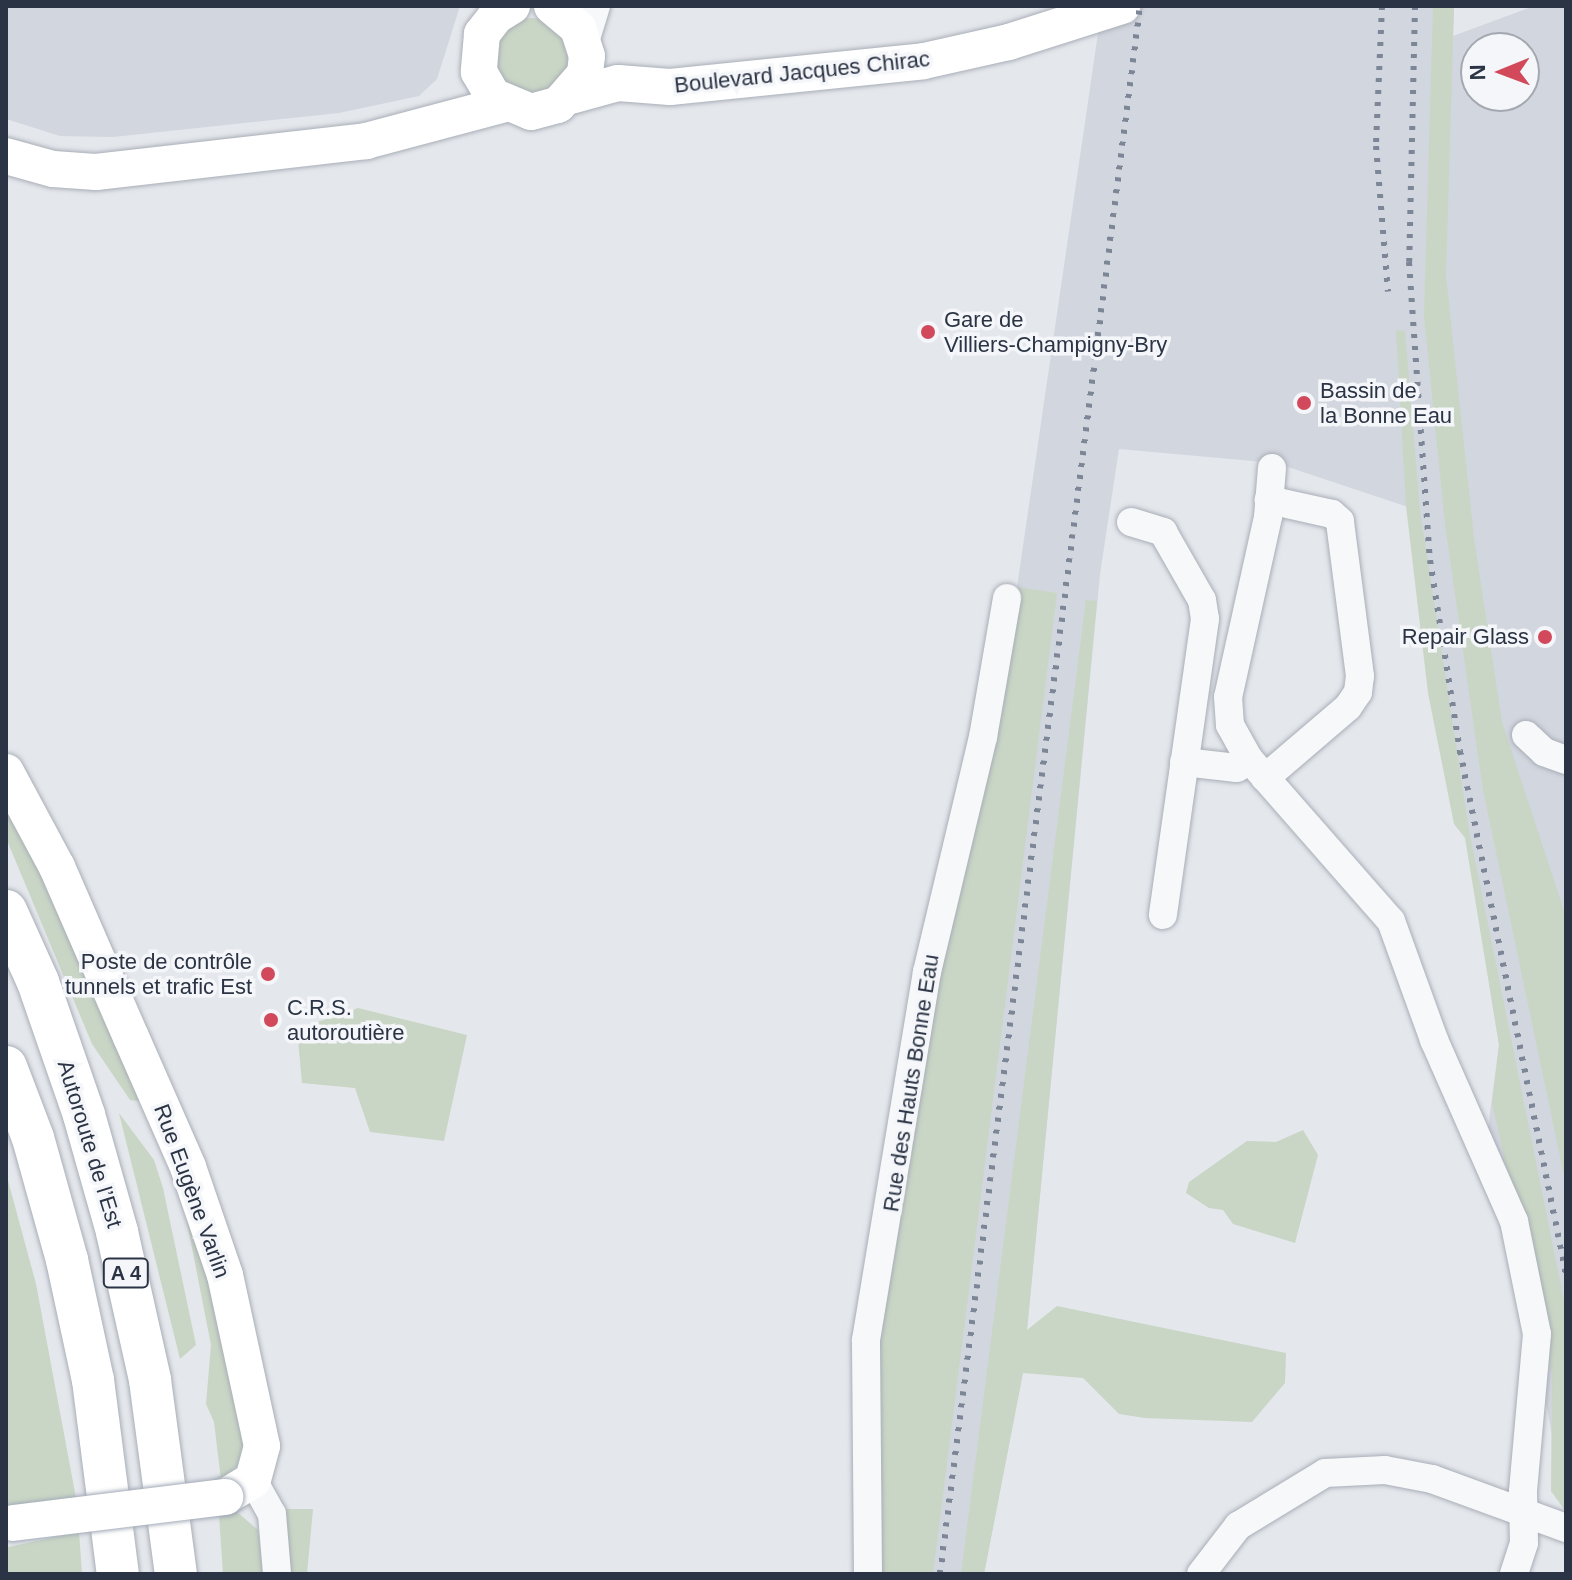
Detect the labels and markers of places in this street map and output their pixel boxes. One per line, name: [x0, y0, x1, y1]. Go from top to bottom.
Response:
place label: Gare de Villiers-Champigny-Bry: [944, 306, 1167, 358]
marker: Gare de Villiers-Champigny-Bry: [919, 323, 937, 341]
place label: Bassin de la Bonne Eau: [1320, 377, 1452, 428]
marker: Bassin de la Bonne Eau: [1295, 394, 1313, 412]
place label: Repair Glass: [1402, 624, 1529, 650]
marker: Repair Glass: [1536, 628, 1554, 646]
place label: Poste de contrôle tunnels et trafic Est: [65, 948, 252, 1000]
marker: Poste de contrôle tunnels et trafic Est: [259, 965, 277, 983]
place label: C.R.S. autoroutière: [287, 994, 404, 1046]
marker: C.R.S. autoroutière: [262, 1011, 280, 1029]

